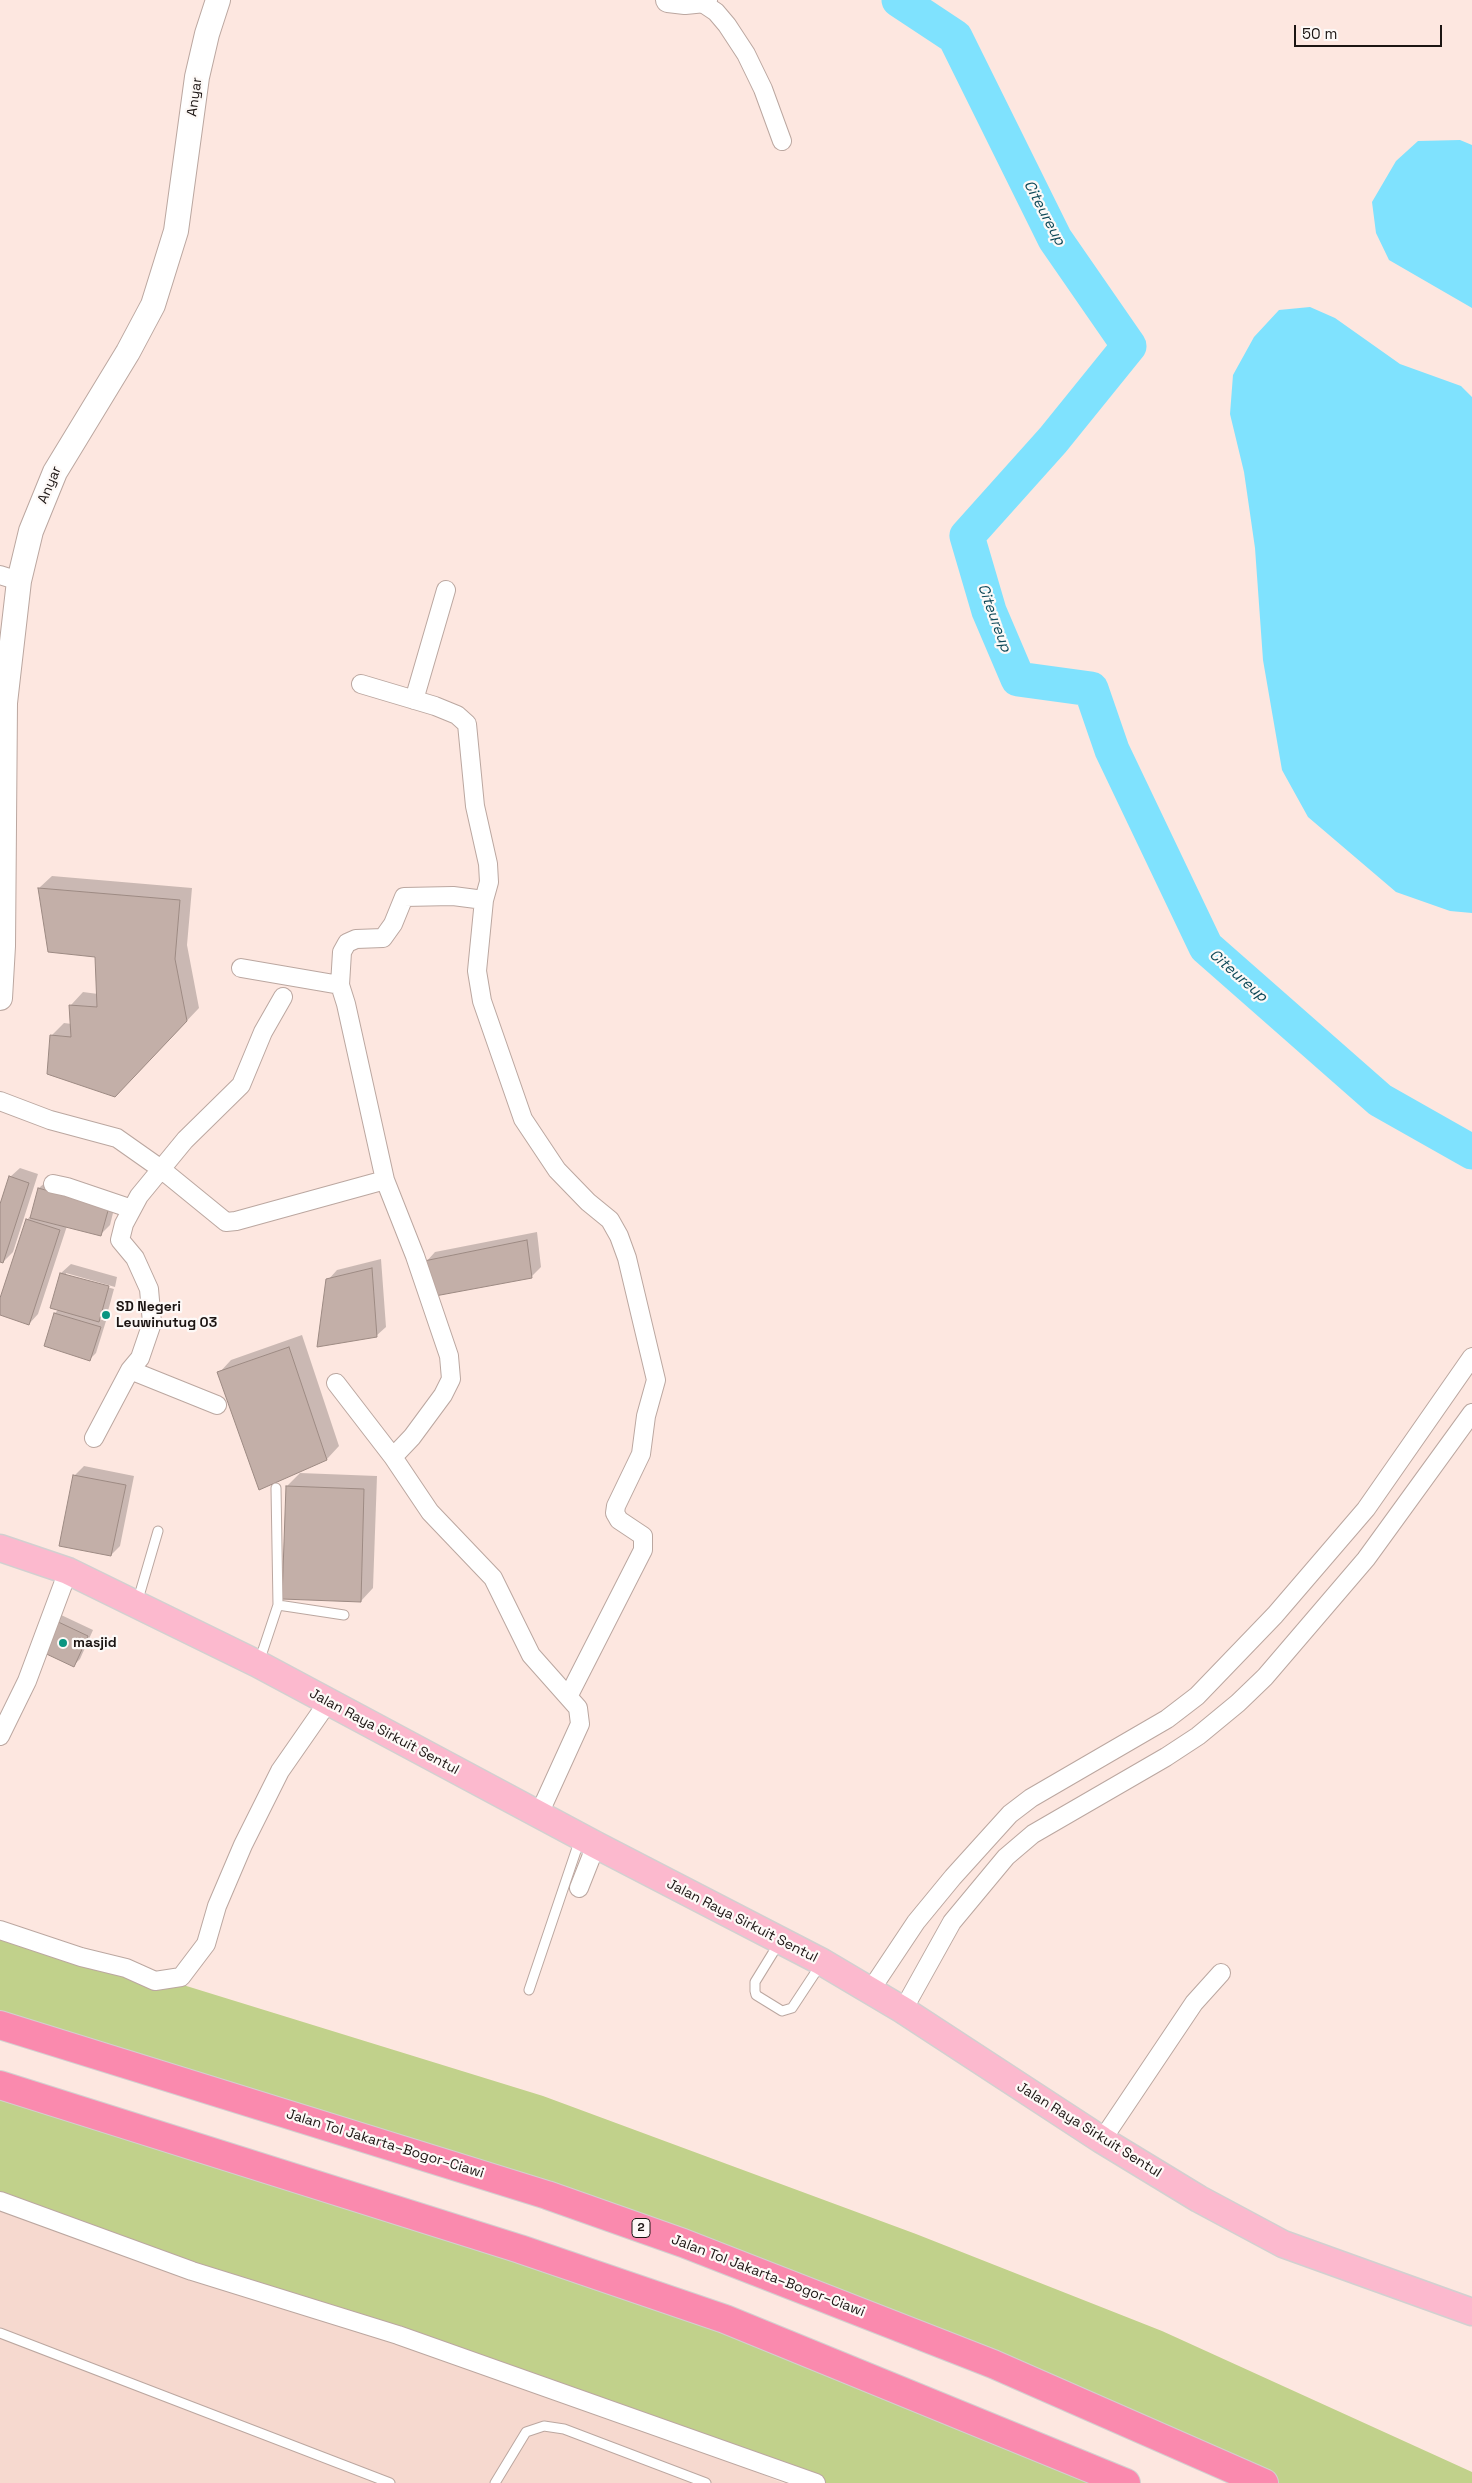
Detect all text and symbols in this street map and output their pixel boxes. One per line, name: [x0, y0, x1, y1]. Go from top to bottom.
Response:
scale bar: [1297, 15, 1444, 47]
text: 50 m: [1302, 24, 1337, 43]
street label: Anyar: [184, 76, 206, 118]
water label: Citeureup: [1019, 177, 1069, 249]
street label: Anyar: [35, 464, 65, 506]
water label: Citeureup: [973, 582, 1015, 654]
water label: Citeureup: [1205, 946, 1271, 1006]
place label: SD Negeri Leuwinutug 03: [116, 1299, 217, 1331]
marker: SD Negeri Leuwinutug 03: [100, 1309, 112, 1321]
place label: masjid: [73, 1635, 117, 1651]
marker: masjid: [57, 1637, 69, 1649]
street label: Jalan Raya Sirkuit Sentul: [306, 1685, 462, 1779]
street label: Jalan Raya Sirkuit Sentul: [664, 1876, 820, 1966]
street label: Jalan Raya Sirkuit Sentul: [1014, 2079, 1164, 2181]
street label: Jalan Tol Jakarta–Bogor–Ciawi: [284, 2106, 486, 2182]
road number: 2: [632, 2218, 650, 2238]
street label: Jalan Tol Jakarta–Bogor–Ciawi: [669, 2231, 867, 2321]

